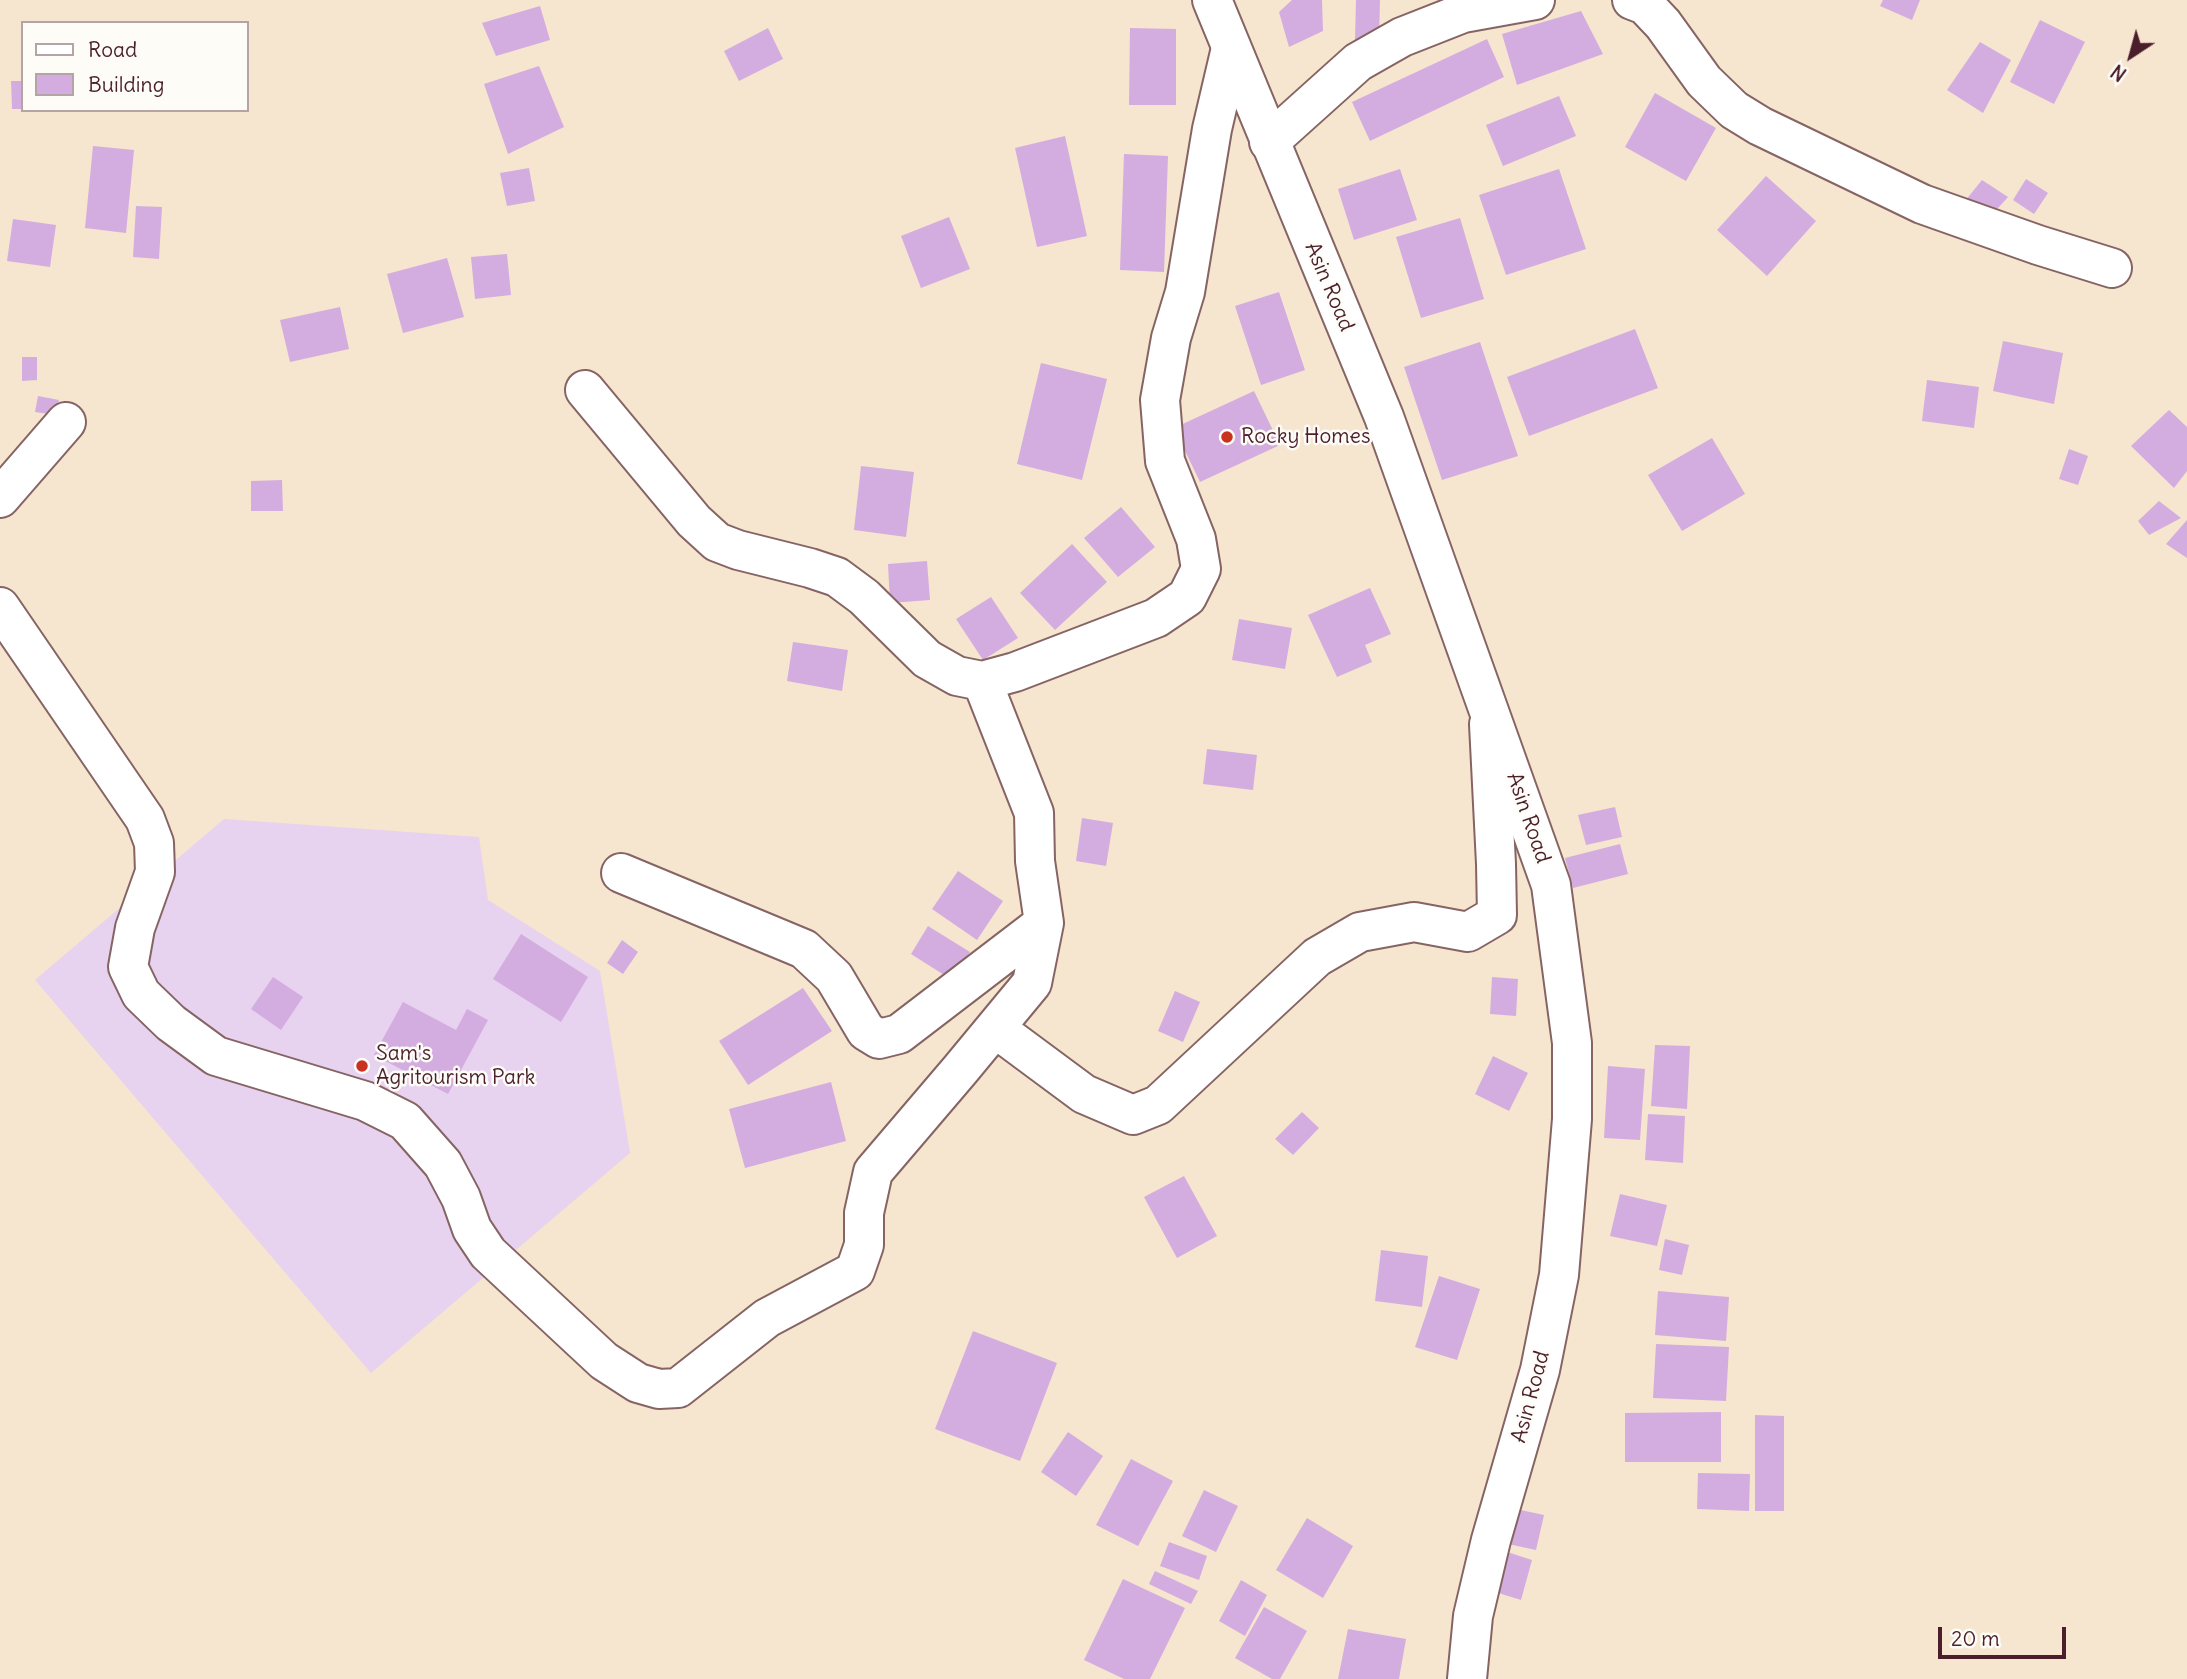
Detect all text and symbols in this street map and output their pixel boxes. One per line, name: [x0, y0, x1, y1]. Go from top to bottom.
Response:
legend: [21, 21, 248, 112]
north arrow: [2096, 21, 2166, 91]
text: Road: [88, 36, 137, 63]
text: N: [2106, 59, 2131, 87]
text: Building: [88, 71, 164, 98]
street label: Asin Road: [1299, 239, 1359, 335]
place label: Rocky Homes: [1241, 424, 1370, 450]
marker: Rocky Homes: [1219, 429, 1235, 445]
street label: Asin Road: [1501, 769, 1555, 867]
place label: Sam's Agritourism Park: [376, 1041, 535, 1091]
marker: Sam's Agritourism Park: [354, 1058, 370, 1074]
street label: Asin Road: [1507, 1348, 1555, 1446]
scale bar: [1942, 1612, 2070, 1656]
text: 20 m: [1951, 1625, 2000, 1652]

